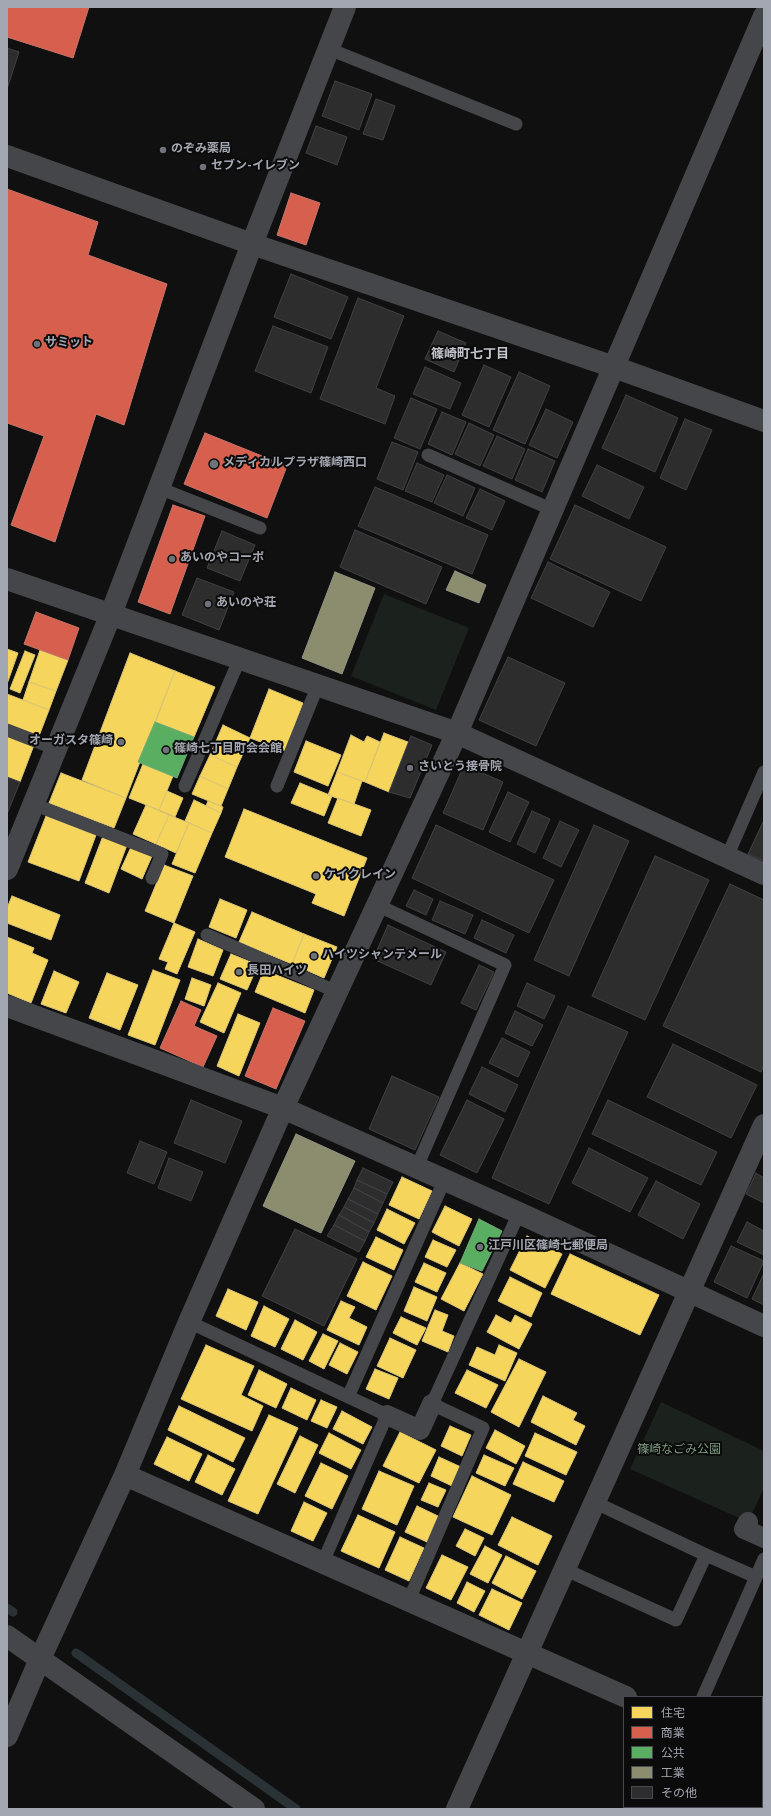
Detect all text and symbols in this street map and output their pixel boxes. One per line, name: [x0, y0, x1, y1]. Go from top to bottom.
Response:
place label: のぞみ薬局: [171, 143, 231, 157]
marker: のぞみ薬局: [158, 145, 168, 155]
place label: セブン-イレブン: [211, 160, 300, 174]
marker: セブン-イレブン: [198, 162, 208, 172]
place label: サミット: [45, 337, 93, 351]
marker: サミット: [32, 339, 42, 349]
district label: 篠崎町七丁目: [431, 347, 509, 363]
place label: メディカルプラザ篠崎西口: [223, 457, 367, 471]
marker: メディカルプラザ篠崎西口: [208, 458, 220, 470]
place label: あいのやコーポ: [180, 552, 264, 566]
marker: あいのやコーポ: [167, 554, 177, 564]
place label: あいのや荘: [216, 597, 276, 611]
marker: あいのや荘: [203, 599, 213, 609]
place label: オーガスタ篠崎: [29, 735, 113, 749]
marker: オーガスタ篠崎: [116, 737, 126, 747]
place label: 篠崎七丁目町会会館: [174, 743, 282, 757]
marker: 篠崎七丁目町会会館: [161, 745, 171, 755]
place label: さいとう接骨院: [418, 761, 502, 775]
marker: さいとう接骨院: [405, 763, 415, 773]
place label: ケイクレイン: [324, 869, 396, 883]
marker: ケイクレイン: [311, 871, 321, 881]
place label: ハイツシャンテメール: [322, 949, 442, 963]
marker: ハイツシャンテメール: [309, 951, 319, 961]
place label: 長田ハイツ: [247, 965, 307, 979]
marker: 長田ハイツ: [234, 967, 244, 977]
place label: 江戸川区篠崎七郵便局: [488, 1240, 608, 1254]
marker: 江戸川区篠崎七郵便局: [475, 1242, 485, 1252]
park label: 篠崎なごみ公園: [637, 1444, 721, 1458]
legend: [623, 1696, 763, 1808]
text: 住宅: [661, 1706, 685, 1722]
text: 商業: [661, 1726, 685, 1742]
text: 公共: [661, 1746, 685, 1762]
text: 工業: [661, 1766, 685, 1782]
text: その他: [661, 1786, 697, 1802]

